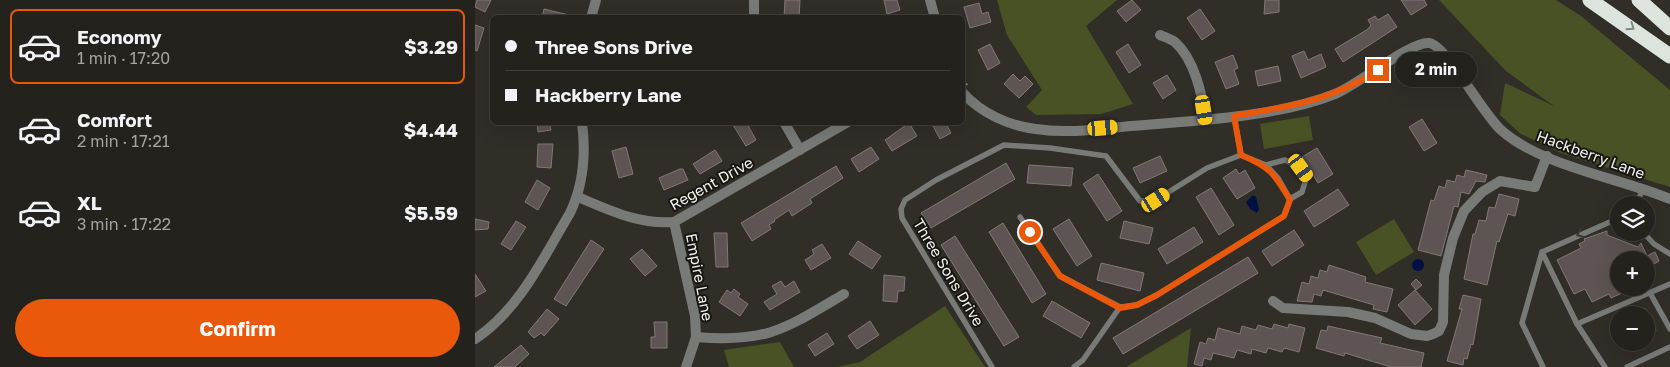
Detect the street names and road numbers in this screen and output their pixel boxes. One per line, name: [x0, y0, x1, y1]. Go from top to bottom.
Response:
street label: Hackberry Lane: [1534, 126, 1648, 182]
street label: Regent Drive: [666, 153, 756, 213]
street label: Three Sons Drive: [910, 215, 988, 329]
street label: Empire Lane: [683, 232, 717, 323]

